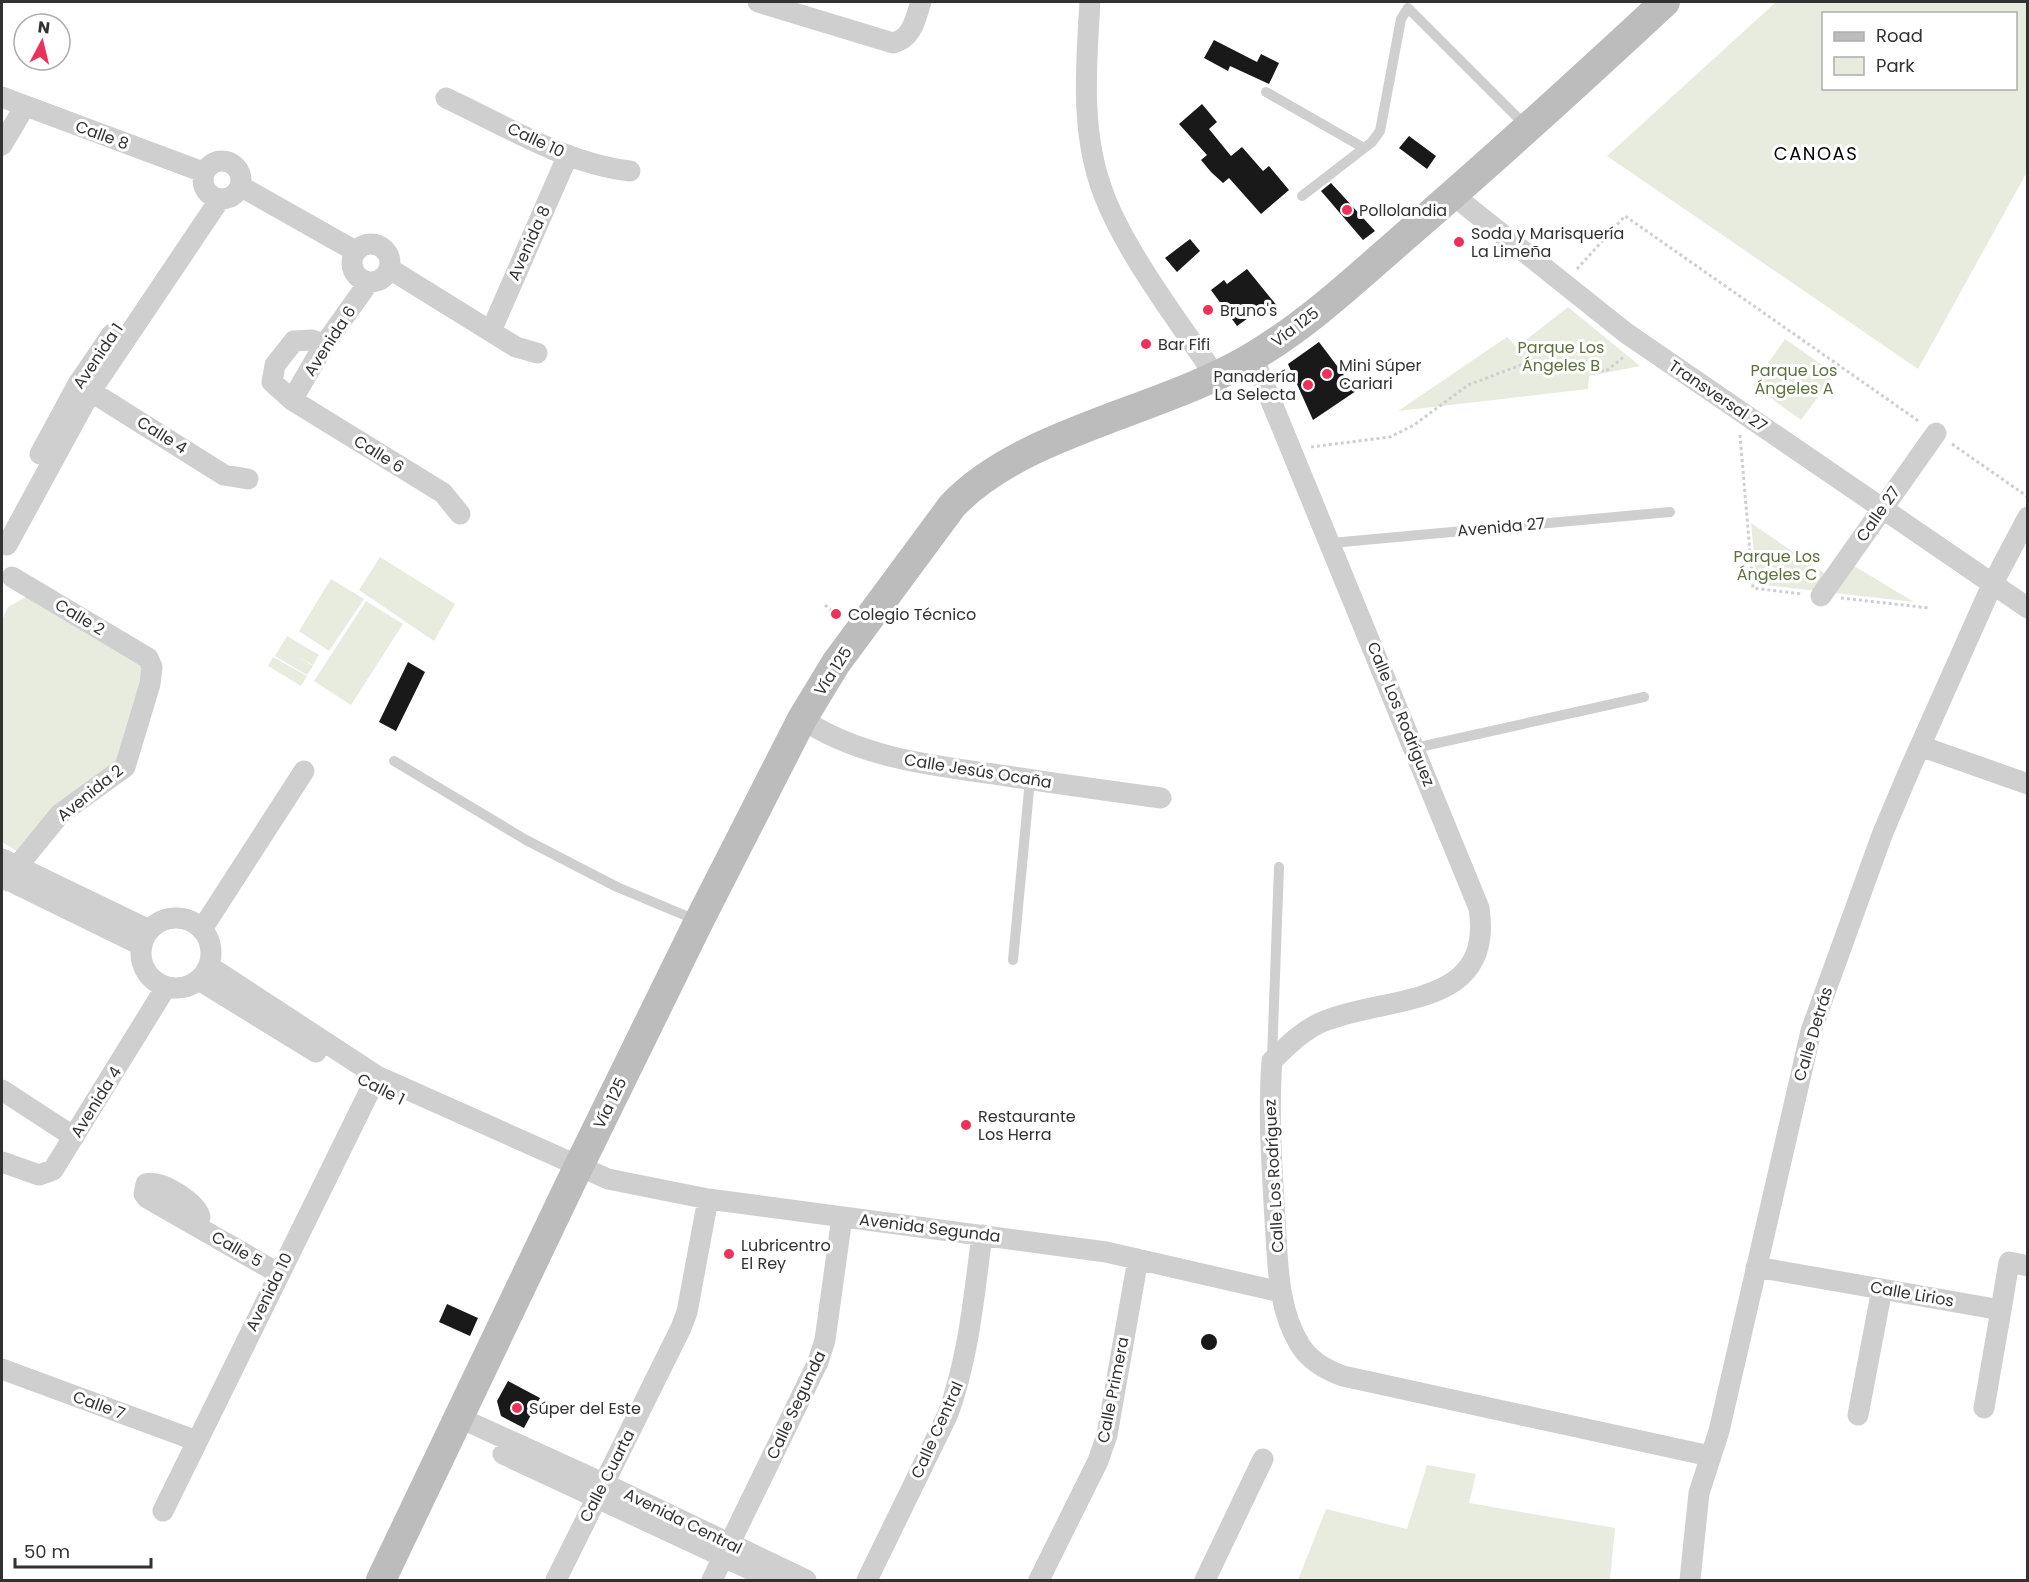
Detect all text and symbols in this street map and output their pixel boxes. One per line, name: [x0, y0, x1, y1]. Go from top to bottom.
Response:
north arrow: [12, 12, 72, 72]
legend: [1822, 12, 2017, 90]
text: N: [36, 15, 51, 40]
text: Road: [1876, 23, 1923, 48]
text: Park: [1876, 53, 1915, 78]
street label: Calle 8: [72, 115, 132, 155]
street label: Calle 10: [504, 117, 568, 163]
district label: CANOAS: [1774, 141, 1858, 166]
place label: Pollolandia: [1359, 199, 1447, 222]
street label: Avenida 8: [502, 202, 556, 284]
marker: Pollolandia: [1340, 203, 1354, 217]
place label: Soda y Marisquería La Limeña: [1471, 222, 1624, 263]
marker: Soda y Marisquería La Limeña: [1452, 235, 1466, 249]
place label: Bruno's: [1220, 299, 1277, 322]
street label: Avenida 6: [299, 301, 361, 381]
street label: Vía 125: [1266, 302, 1324, 352]
marker: Bruno's: [1201, 303, 1215, 317]
street label: Avenida 1: [68, 319, 128, 393]
place label: Bar Fifi: [1158, 333, 1210, 356]
park label: Parque Los Ángeles B: [1518, 336, 1604, 377]
marker: Bar Fifi: [1139, 337, 1153, 351]
place label: Mini Súper Cariari: [1339, 354, 1422, 395]
street label: Transversal 27: [1664, 355, 1772, 438]
park label: Parque Los Ángeles A: [1751, 359, 1837, 400]
place label: Panadería La Selecta: [1213, 365, 1296, 406]
marker: Mini Súper Cariari: [1320, 367, 1334, 381]
marker: Panadería La Selecta: [1301, 378, 1315, 392]
street label: Calle 4: [132, 411, 192, 459]
street label: Calle 6: [349, 430, 409, 478]
street label: Calle 27: [1850, 481, 1906, 546]
street label: Avenida 27: [1456, 512, 1546, 542]
park label: Parque Los Ángeles C: [1734, 545, 1820, 586]
street label: Calle 2: [51, 593, 109, 641]
place label: Colegio Técnico: [848, 603, 976, 626]
marker: Colegio Técnico: [829, 607, 843, 621]
street label: Calle Los Rodríguez: [1362, 638, 1440, 790]
street label: Vía 125: [809, 642, 857, 700]
street label: Calle Jesús Ocaña: [903, 748, 1053, 794]
street label: Avenida 2: [52, 759, 128, 827]
street label: Calle Detrás: [1788, 984, 1838, 1084]
street label: Avenida 4: [65, 1062, 127, 1142]
street label: Calle 1: [353, 1067, 409, 1111]
street label: Vía 125: [588, 1074, 632, 1132]
street label: Calle Los Rodríguez: [1258, 1099, 1290, 1253]
place label: Restaurante Los Herra: [978, 1105, 1076, 1146]
marker: Restaurante Los Herra: [959, 1118, 973, 1132]
street label: Avenida Segunda: [858, 1208, 1002, 1248]
street label: Calle 5: [207, 1225, 267, 1273]
place label: Lubricentro El Rey: [741, 1234, 831, 1275]
marker: Lubricentro El Rey: [722, 1247, 736, 1261]
street label: Avenida 10: [240, 1249, 298, 1335]
street label: Calle Lirios: [1868, 1275, 1956, 1313]
street label: Calle Primera: [1091, 1335, 1135, 1445]
street label: Calle Segunda: [761, 1347, 831, 1463]
street label: Calle Central: [905, 1378, 969, 1482]
street label: Calle 7: [70, 1385, 129, 1425]
place label: Súper del Este: [529, 1397, 641, 1420]
marker: Súper del Este: [510, 1401, 524, 1415]
street label: Calle Cuarta: [574, 1426, 640, 1526]
street label: Avenida Central: [620, 1482, 746, 1560]
scale bar: [15, 1531, 152, 1569]
text: 50 m: [24, 1539, 70, 1564]

